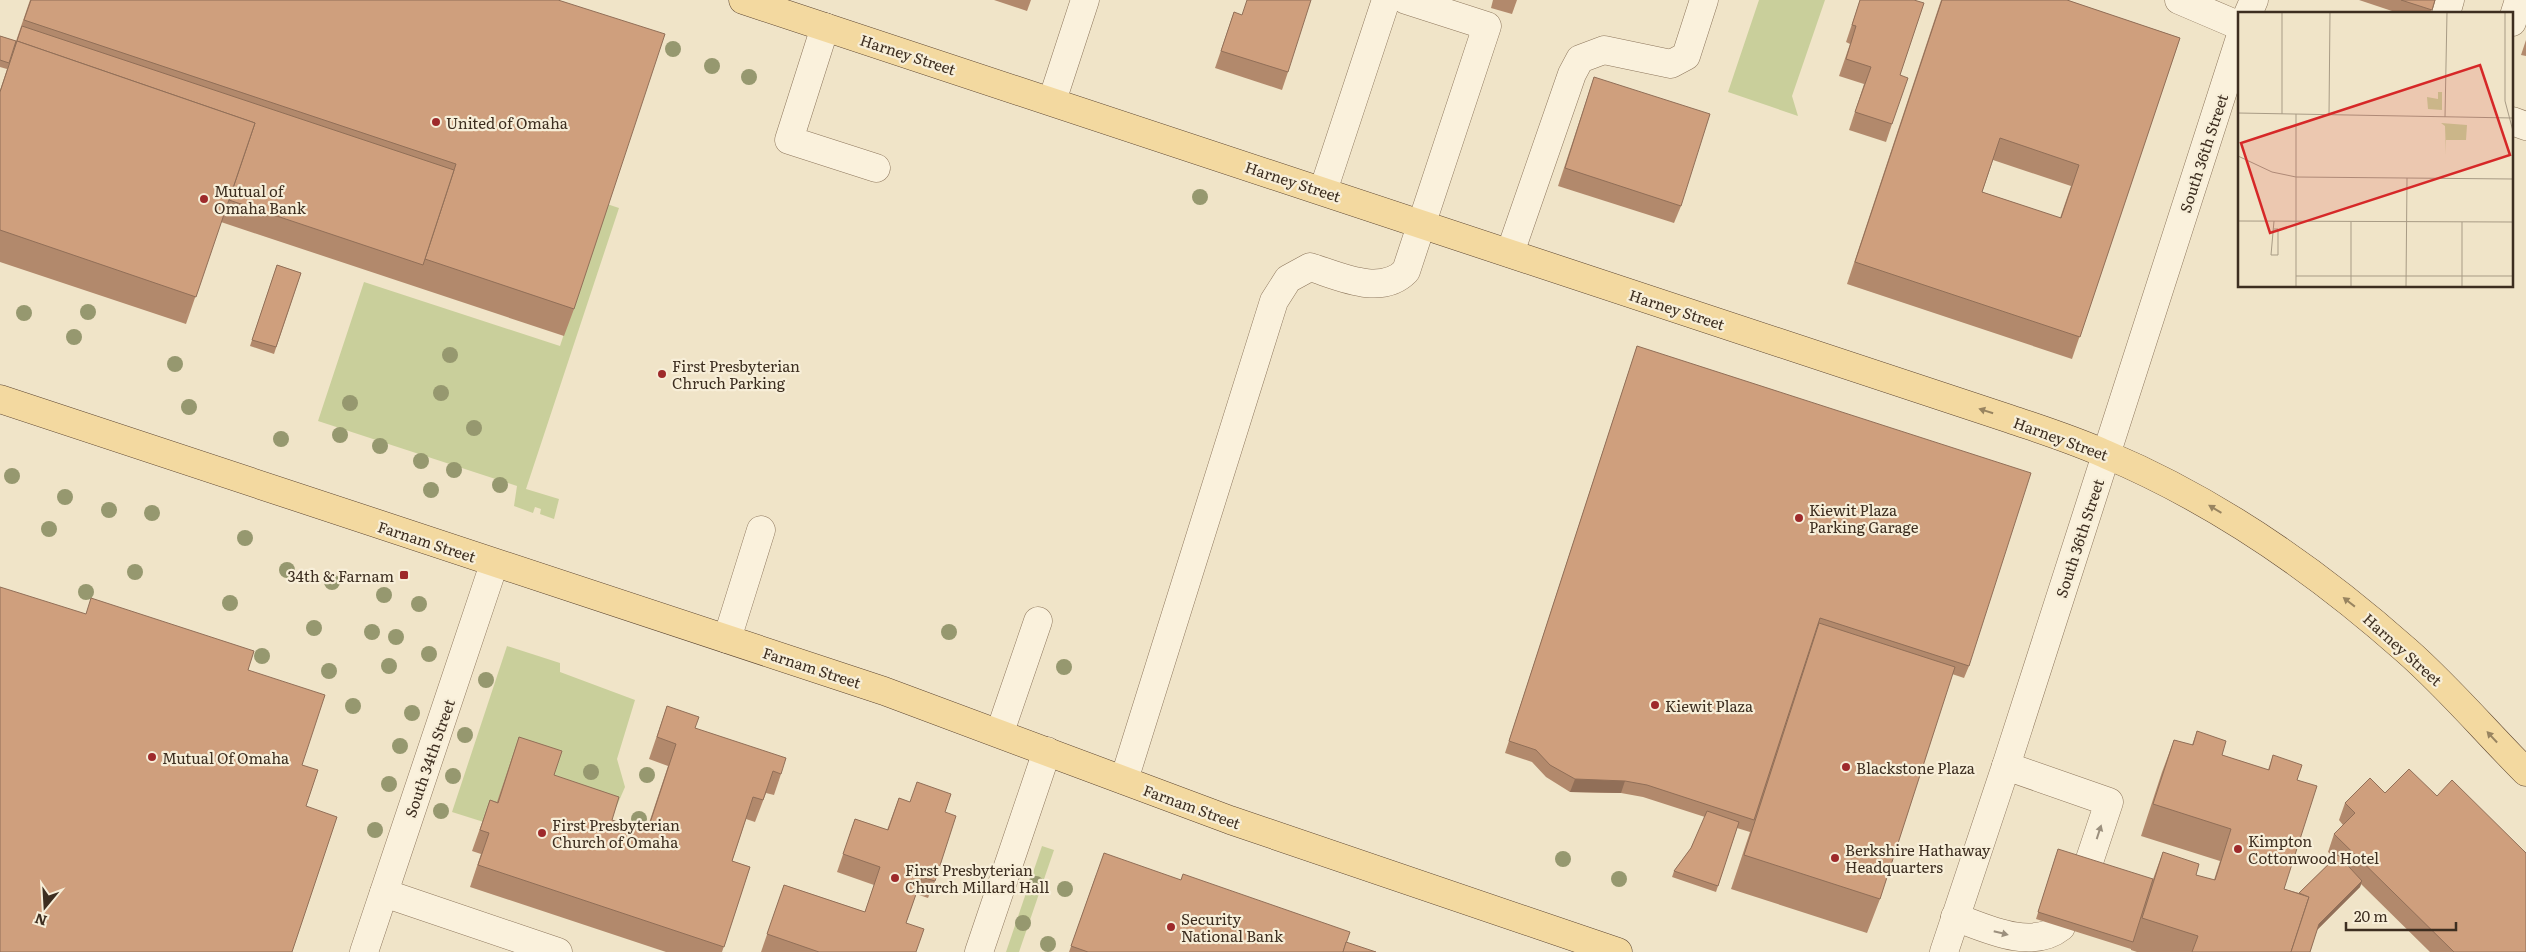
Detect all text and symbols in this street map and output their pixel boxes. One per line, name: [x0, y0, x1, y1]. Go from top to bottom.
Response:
inset map: [2238, 12, 2514, 288]
street label: Harney Street: [857, 28, 959, 80]
street label: South 36th Street: [2173, 91, 2233, 215]
place label: United of Omaha: [446, 111, 569, 134]
marker: United of Omaha: [430, 116, 442, 128]
street label: Harney Street: [1242, 155, 1344, 207]
place label: Mutual of Omaha Bank: [214, 179, 307, 219]
marker: Mutual of Omaha Bank: [198, 193, 210, 205]
street label: Harney Street: [1626, 283, 1728, 335]
place label: First Presbyterian Chruch Parking: [672, 354, 800, 394]
marker: First Presbyterian Chruch Parking: [656, 368, 668, 380]
one-way arrow: [1978, 407, 1993, 415]
street label: Harney Street: [2010, 410, 2112, 466]
street label: South 36th Street: [2049, 476, 2109, 600]
place label: Kiewit Plaza Parking Garage: [1809, 498, 1919, 538]
one-way arrow: [2209, 505, 2222, 514]
marker: Kiewit Plaza Parking Garage: [1793, 512, 1805, 524]
street label: Farnam Street: [375, 514, 479, 568]
place label: 34th & Farnam: [287, 564, 394, 587]
marker: 34th & Farnam: [398, 569, 410, 581]
one-way arrow: [2342, 596, 2355, 607]
street label: Harney Street: [2358, 607, 2448, 691]
street label: Farnam Street: [760, 640, 864, 694]
place label: Kiewit Plaza: [1665, 694, 1754, 717]
street label: South 34th Street: [398, 696, 460, 820]
marker: Kiewit Plaza: [1649, 699, 1661, 711]
one-way arrow: [2486, 731, 2498, 743]
place label: Mutual Of Omaha: [162, 746, 290, 769]
marker: Mutual Of Omaha: [146, 751, 158, 763]
place label: Blackstone Plaza: [1856, 756, 1976, 779]
marker: Blackstone Plaza: [1840, 761, 1852, 773]
street label: Farnam Street: [1140, 778, 1244, 834]
place label: First Presbyterian Church of Omaha: [552, 813, 680, 853]
one-way arrow: [2096, 824, 2103, 839]
marker: First Presbyterian Church of Omaha: [536, 827, 548, 839]
place label: Kimpton Cottonwood Hotel: [2248, 829, 2379, 869]
place label: Berkshire Hathaway Headquarters: [1845, 838, 1991, 878]
marker: Kimpton Cottonwood Hotel: [2232, 843, 2244, 855]
marker: Berkshire Hathaway Headquarters: [1829, 852, 1841, 864]
place label: First Presbyterian Church Millard Hall: [905, 858, 1049, 898]
marker: First Presbyterian Church Millard Hall: [889, 872, 901, 884]
north arrow: [20, 882, 70, 932]
scale bar: [2346, 900, 2456, 932]
text: 20 m: [2354, 904, 2388, 927]
place label: Security National Bank: [1181, 907, 1284, 947]
text: N: [32, 909, 49, 932]
marker: Security National Bank: [1165, 921, 1177, 933]
one-way arrow: [1994, 929, 2009, 937]

